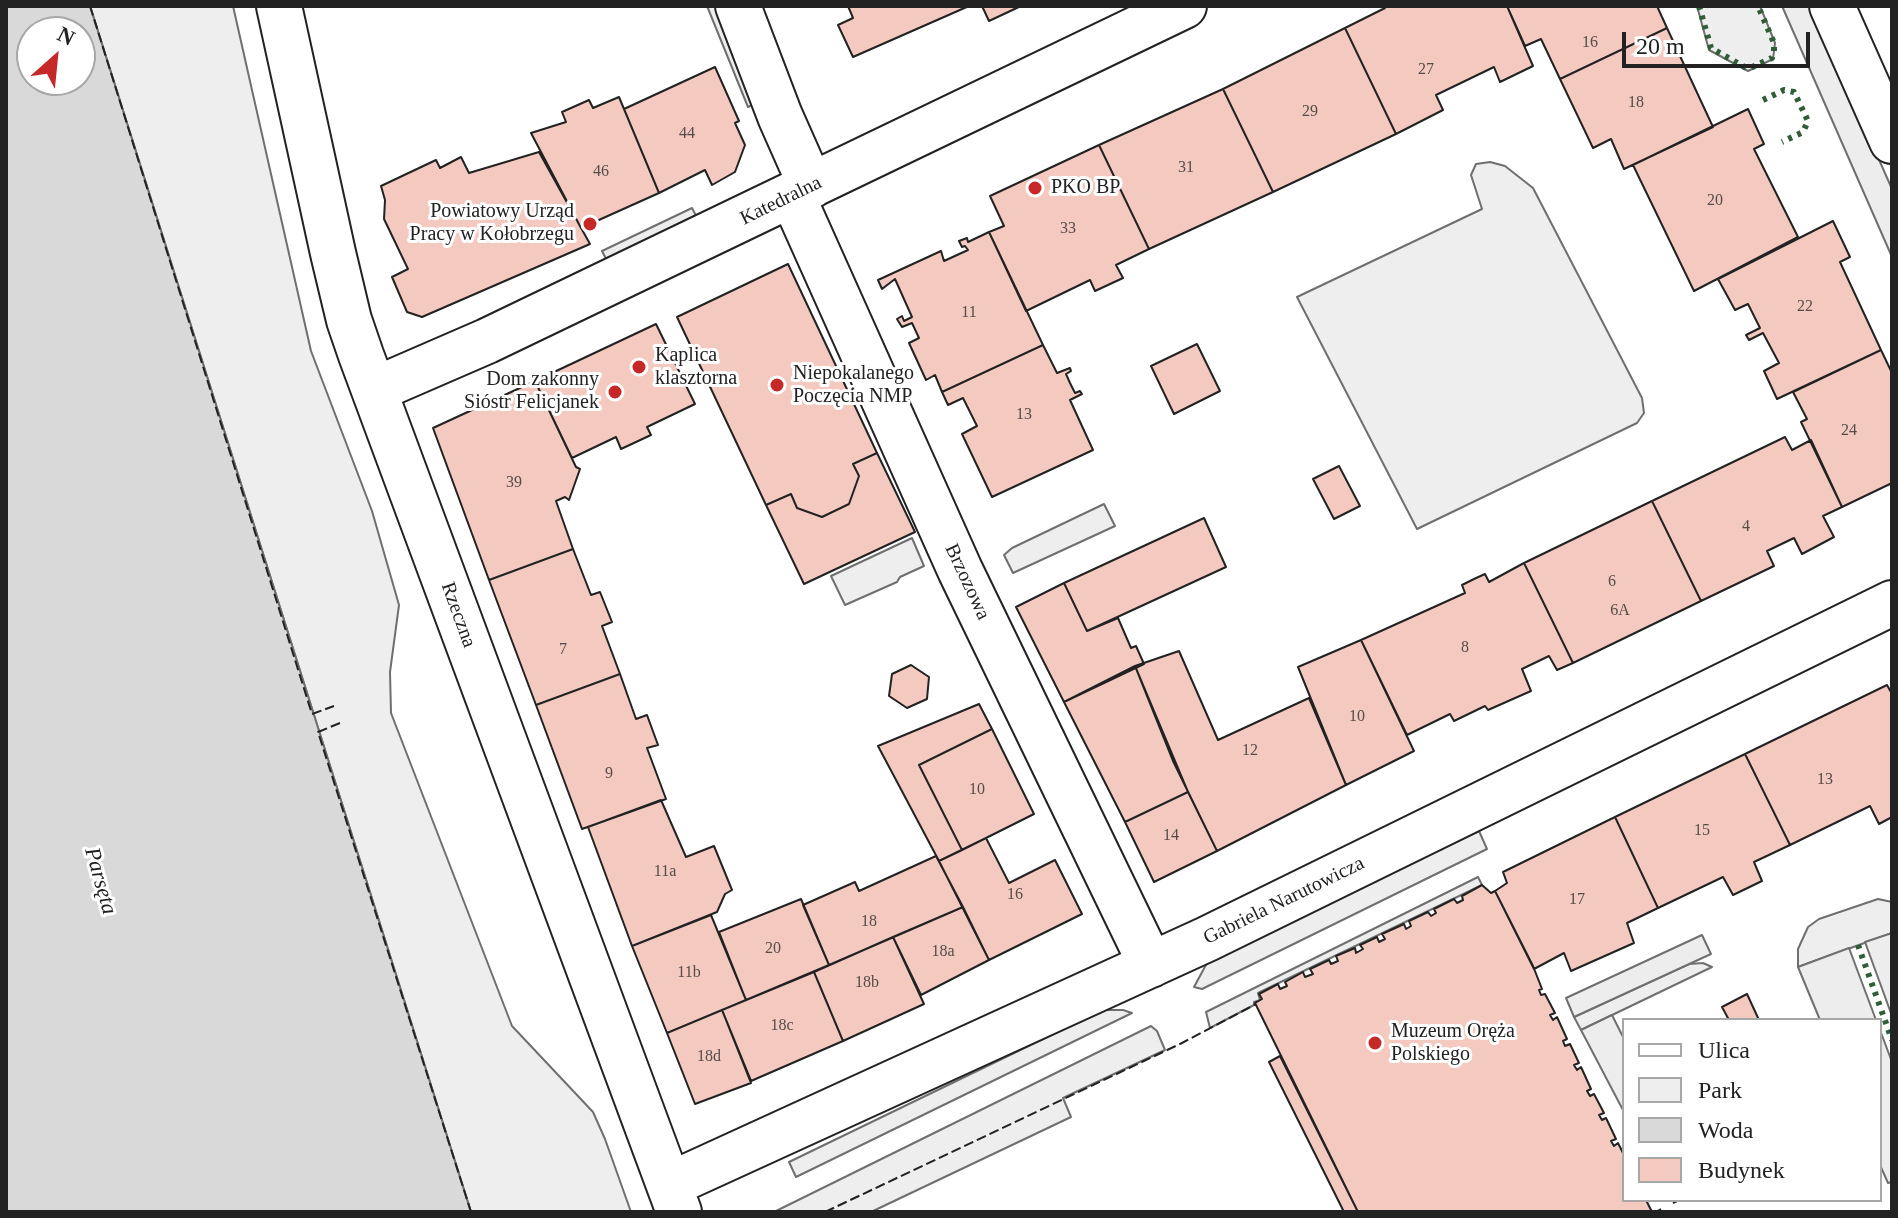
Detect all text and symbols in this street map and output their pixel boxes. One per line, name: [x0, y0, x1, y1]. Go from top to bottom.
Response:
north arrow: [16, 16, 96, 96]
scale bar: [1626, 16, 1814, 66]
text: N: [53, 21, 79, 51]
house number: 16: [1582, 33, 1598, 53]
text: 20 m: [1636, 33, 1685, 59]
house number: 27: [1418, 60, 1434, 80]
house number: 18: [1628, 93, 1644, 113]
house number: 29: [1302, 102, 1318, 122]
house number: 44: [679, 124, 695, 144]
house number: 31: [1178, 158, 1194, 178]
house number: 46: [593, 162, 609, 182]
street label: Katedralna: [736, 171, 826, 231]
place label: PKO BP: [1051, 176, 1120, 200]
marker: PKO BP: [1026, 179, 1044, 197]
house number: 20: [1707, 191, 1723, 211]
place label: Powiatowy Urząd Pracy w Kołobrzegu: [410, 200, 574, 247]
marker: Powiatowy Urząd Pracy w Kołobrzegu: [581, 215, 599, 233]
house number: 33: [1060, 219, 1076, 239]
house number: 22: [1797, 297, 1813, 317]
house number: 11: [961, 303, 977, 323]
place label: Kaplica klasztorna: [655, 344, 737, 391]
marker: Kaplica klasztorna: [630, 358, 648, 376]
place label: Niepokalanego Poczęcia NMP: [793, 362, 914, 409]
place label: Dom zakonny Sióstr Felicjanek: [464, 368, 599, 415]
marker: Niepokalanego Poczęcia NMP: [768, 376, 786, 394]
marker: Dom zakonny Sióstr Felicjanek: [606, 383, 624, 401]
house number: 13: [1016, 405, 1032, 425]
house number: 24: [1841, 421, 1857, 441]
house number: 39: [506, 473, 522, 493]
house number: 4: [1742, 517, 1750, 537]
street label: Brzozowa: [939, 540, 995, 624]
house number: 6: [1608, 572, 1616, 592]
street label: Rzeczna: [435, 579, 481, 651]
house number: 6A: [1610, 601, 1630, 621]
house number: 8: [1461, 638, 1469, 658]
house number: 7: [559, 640, 567, 660]
house number: 10: [1349, 707, 1365, 727]
house number: 12: [1242, 741, 1258, 761]
house number: 9: [605, 764, 613, 784]
house number: 13: [1817, 770, 1833, 790]
house number: 10: [969, 780, 985, 800]
house number: 15: [1694, 821, 1710, 841]
house number: 14: [1163, 826, 1179, 846]
water label: Parsęta: [78, 844, 122, 918]
street label: Gabriela Narutowicza: [1200, 852, 1368, 950]
house number: 11a: [654, 862, 676, 882]
house number: 16: [1007, 885, 1023, 905]
house number: 17: [1569, 890, 1585, 910]
house number: 18: [861, 912, 877, 932]
house number: 20: [765, 939, 781, 959]
house number: 18a: [931, 942, 955, 962]
house number: 11b: [677, 963, 701, 983]
house number: 18b: [855, 973, 879, 993]
house number: 18c: [770, 1016, 794, 1036]
legend: [1622, 1018, 1882, 1202]
place label: Muzeum Oręża Polskiego: [1391, 1020, 1515, 1067]
marker: Muzeum Oręża Polskiego: [1366, 1034, 1384, 1052]
text: Ulica: [1698, 1037, 1750, 1063]
house number: 18d: [697, 1047, 721, 1067]
text: Park: [1698, 1077, 1742, 1103]
text: Woda: [1698, 1117, 1753, 1143]
text: Budynek: [1698, 1157, 1785, 1183]

